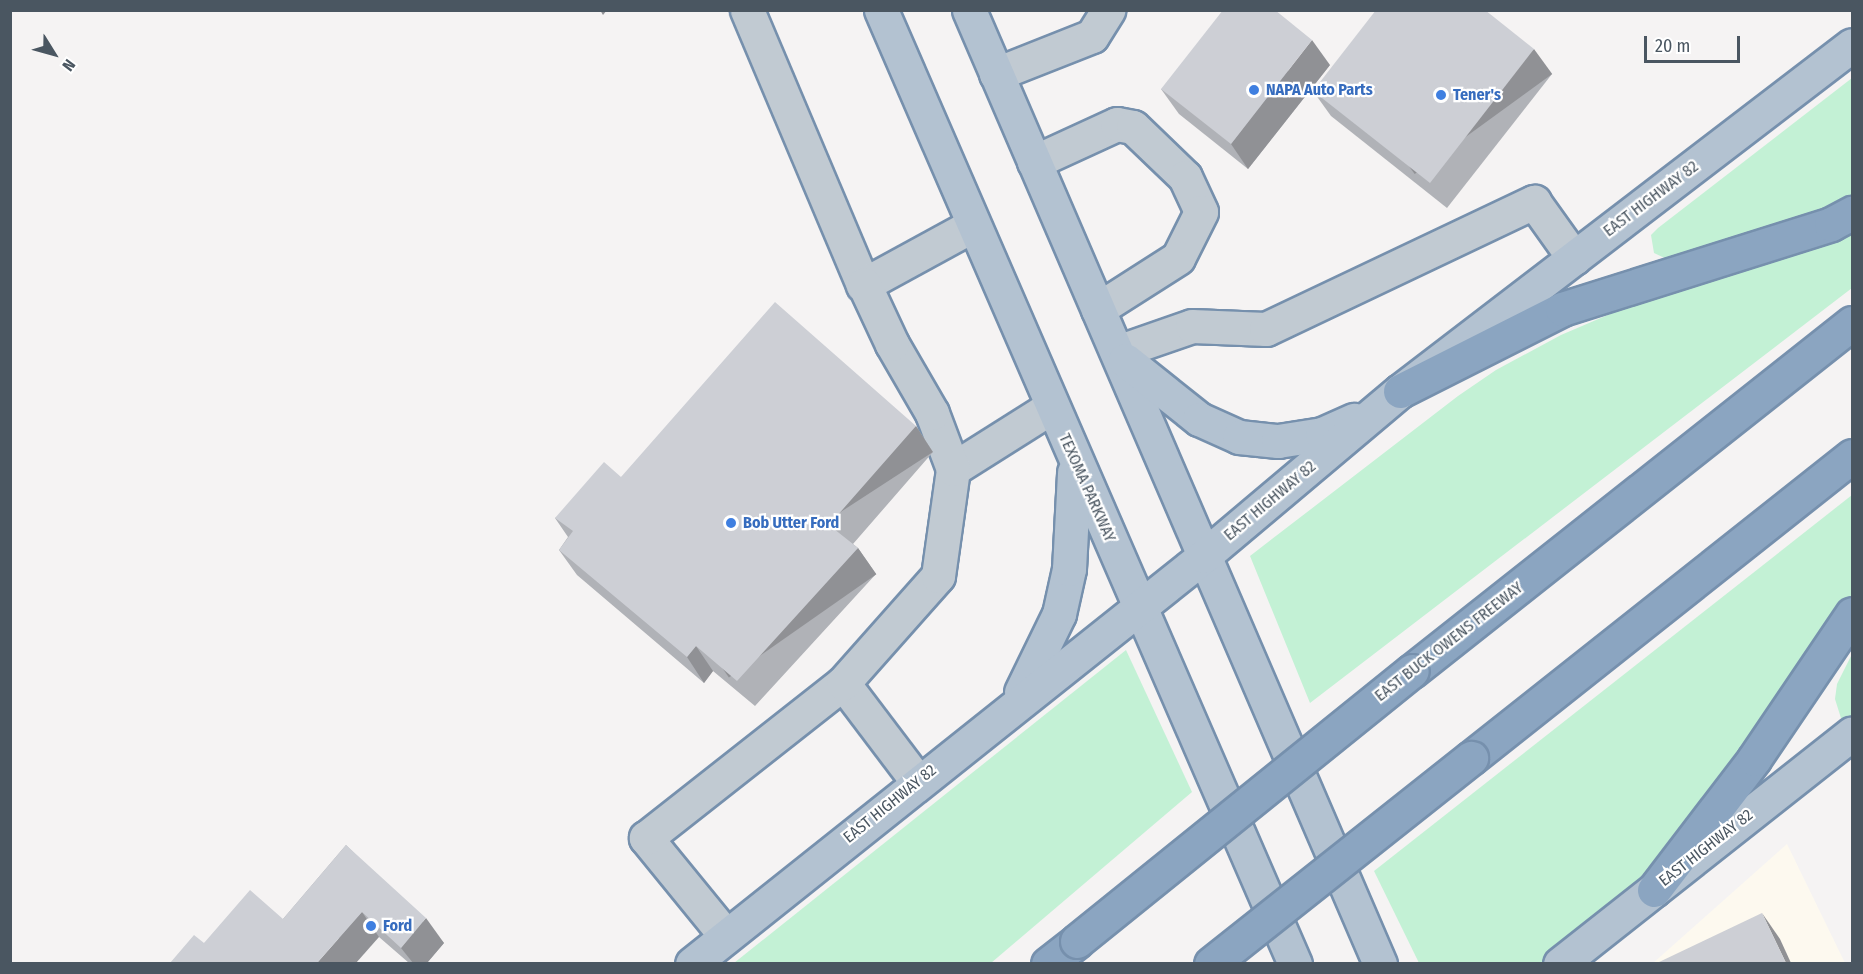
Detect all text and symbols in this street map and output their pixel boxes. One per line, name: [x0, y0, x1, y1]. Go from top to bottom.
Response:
north arrow: [24, 24, 84, 84]
scale bar: [1647, 24, 1743, 62]
text: 20 m: [1655, 35, 1690, 57]
text: N: [58, 56, 79, 75]
place label: NAPA Auto Parts: [1266, 80, 1373, 100]
marker: NAPA Auto Parts: [1247, 83, 1261, 97]
place label: Tener's: [1453, 85, 1501, 105]
marker: Tener's: [1434, 88, 1448, 102]
street label: EAST HIGHWAY 82: [1600, 157, 1702, 241]
street label: TEXOMA PARKWAY: [1055, 431, 1119, 545]
street label: EAST HIGHWAY 82: [1220, 457, 1320, 545]
place label: Bob Utter Ford: [743, 513, 839, 533]
marker: Bob Utter Ford: [724, 516, 738, 530]
street label: EAST BUCK OWENS FREEWAY: [1371, 578, 1527, 706]
street label: EAST HIGHWAY 82: [840, 761, 940, 847]
street label: EAST HIGHWAY 82: [1655, 805, 1757, 891]
place label: Ford: [383, 916, 412, 936]
marker: Ford: [364, 919, 378, 933]

